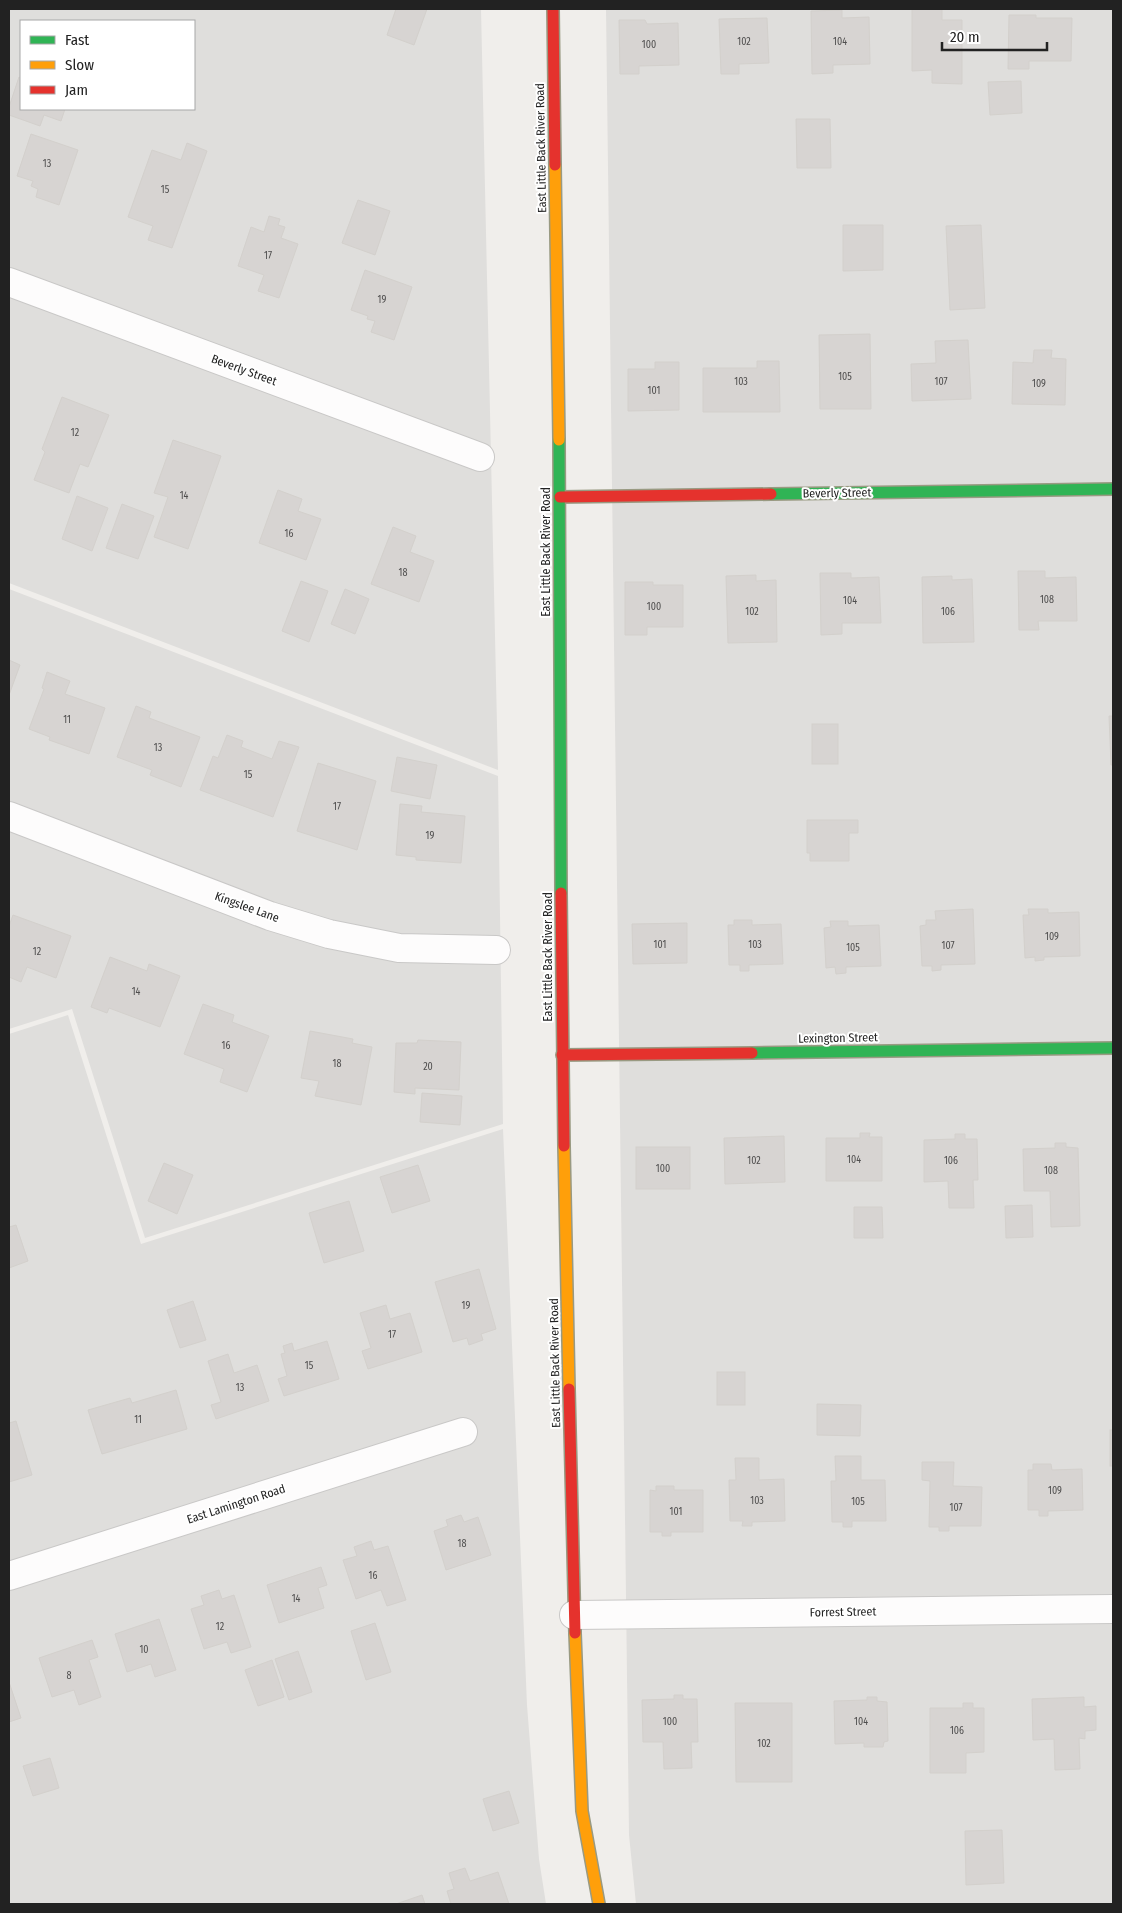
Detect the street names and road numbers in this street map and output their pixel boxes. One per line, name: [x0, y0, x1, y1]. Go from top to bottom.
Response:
street label: East Little Back River Road: [533, 83, 549, 213]
street label: Beverly Street: [209, 352, 279, 388]
street label: Beverly Street: [803, 485, 871, 501]
street label: East Little Back River Road: [539, 487, 553, 617]
street label: Kingslee Lane: [213, 889, 281, 925]
street label: East Little Back River Road: [541, 892, 555, 1022]
street label: Lexington Street: [798, 1030, 878, 1046]
street label: East Little Back River Road: [547, 1298, 563, 1428]
street label: East Lamington Road: [185, 1481, 287, 1527]
street label: Forrest Street: [810, 1604, 876, 1620]

